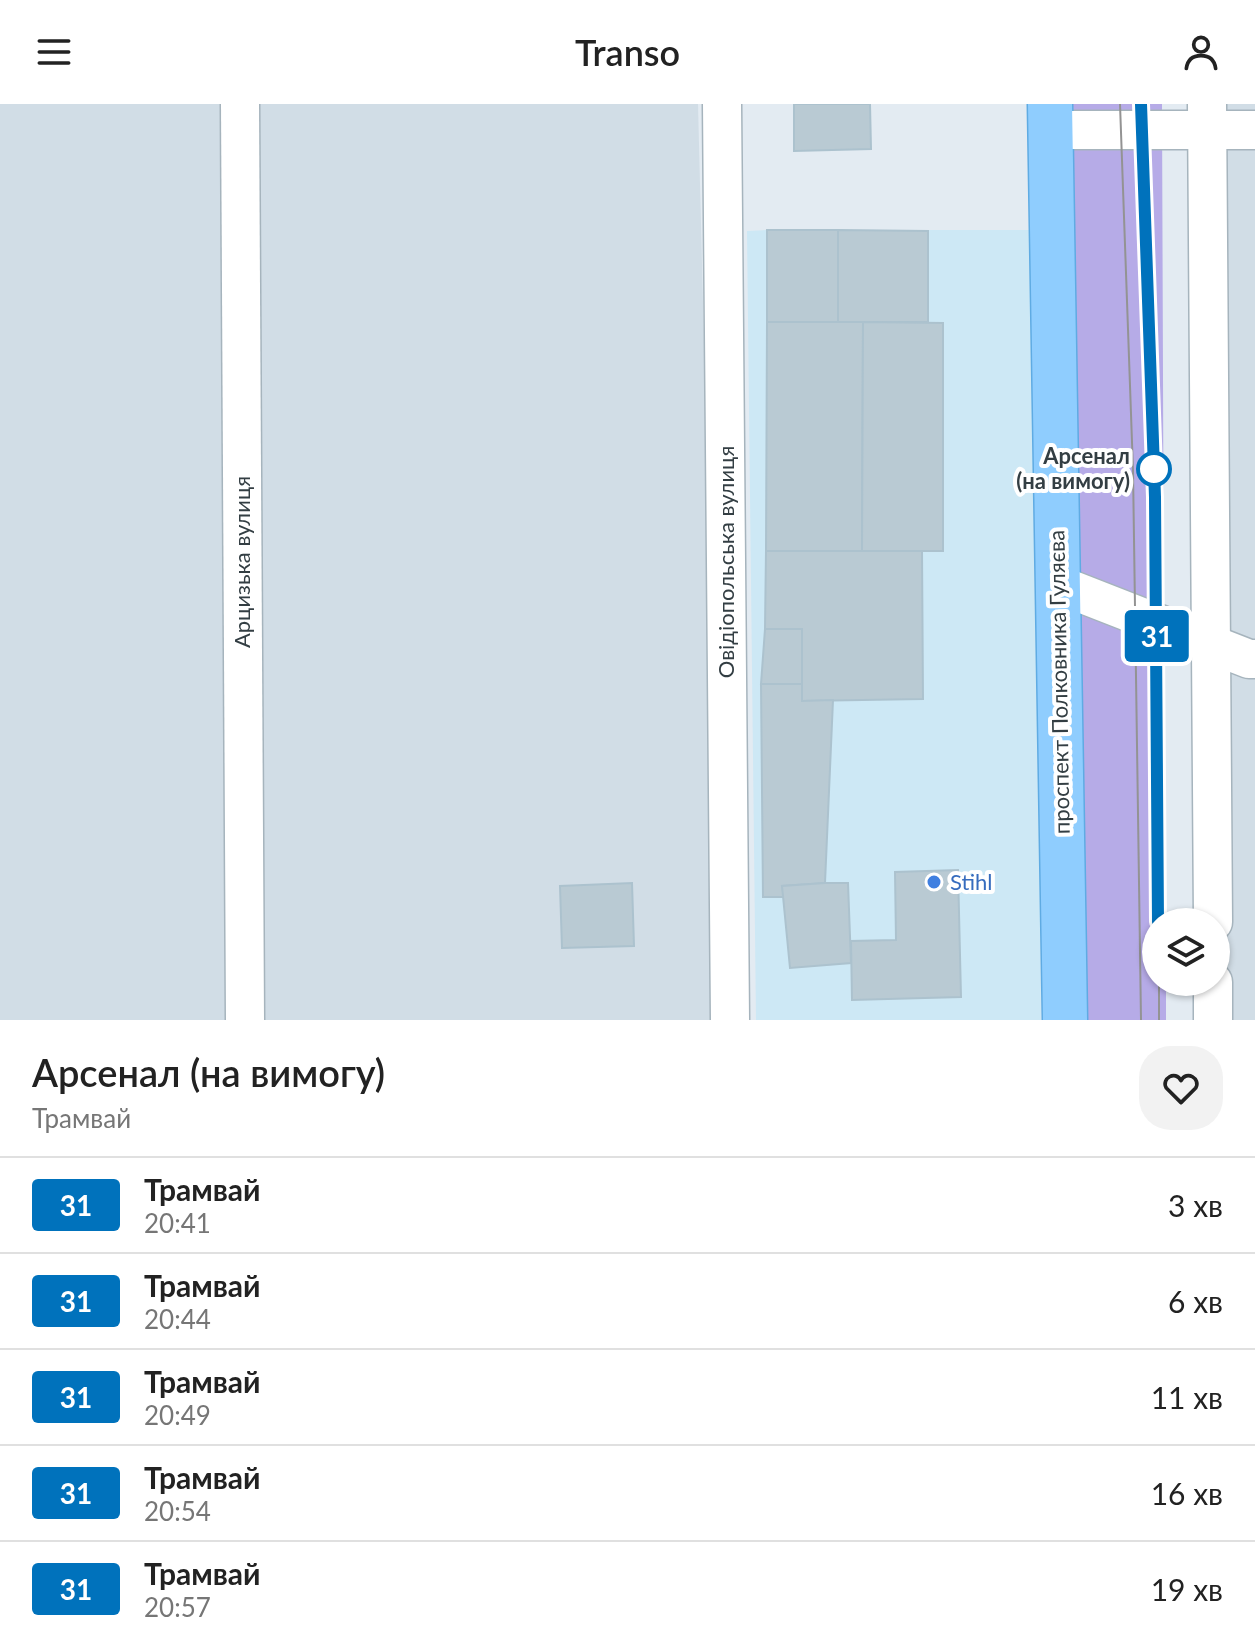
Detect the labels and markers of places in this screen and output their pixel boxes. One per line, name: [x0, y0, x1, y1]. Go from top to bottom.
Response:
place label: Арсенал (на вимогу): [1016, 442, 1130, 494]
marker: Арсенал (на вимогу): [1137, 452, 1171, 486]
place label: Stihl: [950, 868, 992, 895]
marker: Stihl: [925, 873, 943, 891]

